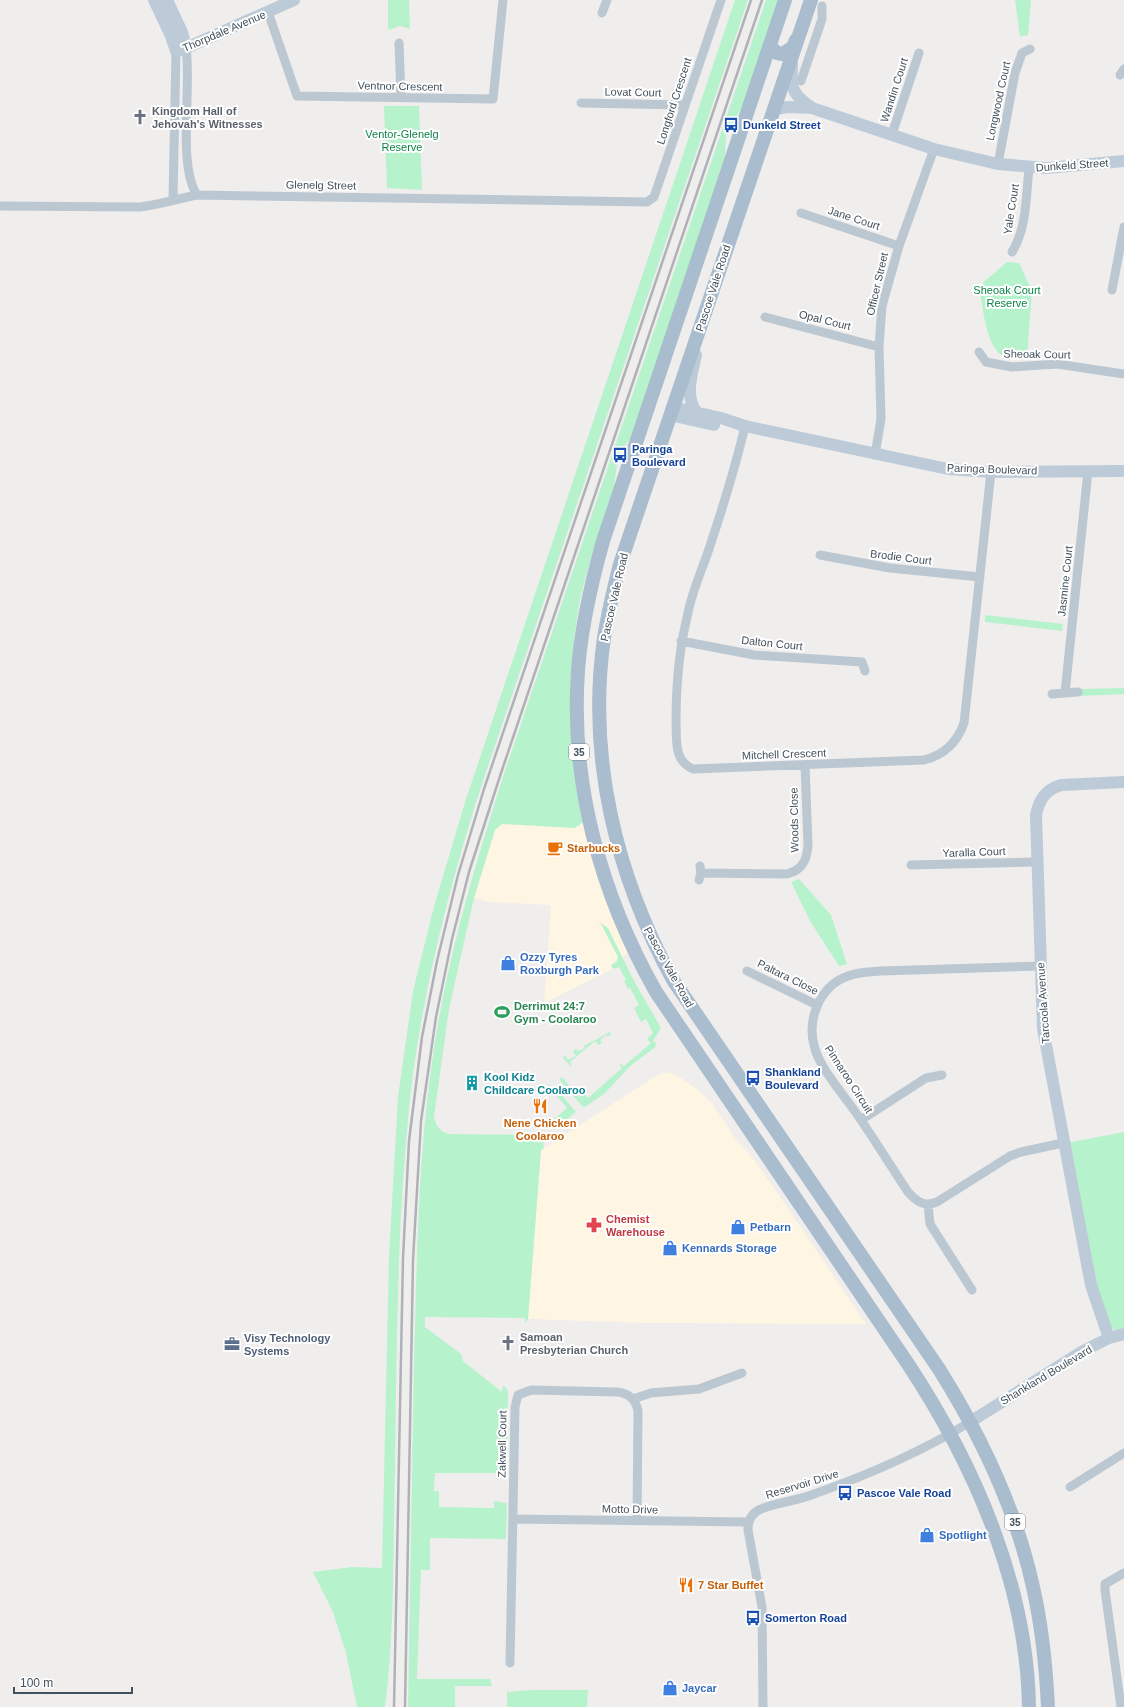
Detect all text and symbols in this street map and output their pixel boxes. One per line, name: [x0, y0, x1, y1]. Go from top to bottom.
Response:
street label: Thorpdale Avenue: [181, 8, 267, 54]
street label: Longford Crescent: [654, 56, 694, 146]
street label: Wandin Court: [878, 56, 910, 124]
street label: Longwood Court: [984, 60, 1012, 142]
street label: Ventnor Crescent: [357, 79, 443, 93]
street label: Lovat Court: [604, 86, 662, 98]
place label: Kingdom Hall of Jehovah's Witnesses: [152, 105, 263, 130]
church icon: Kingdom Hall of Jehovah's Witnesses: [131, 108, 149, 126]
bus stop icon: Dunkeld Street: [722, 116, 740, 134]
place label: Dunkeld Street: [743, 119, 821, 131]
park label: Ventor-Glenelg Reserve: [365, 128, 439, 153]
street label: Dunkeld Street: [1035, 156, 1109, 174]
street label: Glenelg Street: [286, 178, 356, 192]
street label: Yale Court: [1001, 183, 1021, 235]
street label: Jane Court: [827, 204, 881, 232]
street label: Pascoe Vale Road: [693, 243, 733, 333]
street label: Officer Street: [864, 251, 890, 317]
park label: Sheoak Court Reserve: [973, 284, 1041, 309]
street label: Opal Court: [798, 308, 852, 332]
street label: Sheoak Court: [1003, 347, 1071, 361]
place label: Paringa Boulevard: [632, 443, 686, 468]
bus stop icon: Paringa Boulevard: [611, 446, 629, 464]
street label: Paringa Boulevard: [947, 461, 1037, 477]
street label: Jasmine Court: [1055, 545, 1075, 617]
street label: Brodie Court: [870, 547, 932, 567]
street label: Pascoe Vale Road: [598, 552, 630, 642]
street label: Dalton Court: [741, 634, 803, 652]
road number: 35: [569, 744, 589, 760]
street label: Mitchell Crescent: [742, 747, 826, 761]
street label: Woods Close: [787, 787, 801, 853]
cafe icon: Starbucks: [546, 839, 564, 857]
place label: Starbucks: [567, 842, 620, 854]
street label: Yaralla Court: [942, 845, 1006, 859]
street label: Pascoe Vale Road: [642, 925, 696, 1009]
place label: Ozzy Tyres Roxburgh Park: [520, 951, 600, 976]
shop icon: Ozzy Tyres Roxburgh Park: [499, 954, 517, 972]
street label: Paltara Close: [756, 957, 820, 997]
street label: Tarcoola Avenue: [1034, 962, 1052, 1044]
place label: Derrimut 24:7 Gym - Coolaroo: [514, 1000, 597, 1025]
sports icon: Derrimut 24:7 Gym - Coolaroo: [493, 1003, 511, 1021]
street label: Pinnaroo Circuit: [823, 1043, 875, 1115]
place label: Shankland Boulevard: [765, 1066, 821, 1091]
bus stop icon: Shankland Boulevard: [744, 1069, 762, 1087]
place label: Kool Kidz Childcare Coolaroo: [484, 1071, 586, 1096]
building icon: Kool Kidz Childcare Coolaroo: [463, 1074, 481, 1092]
restaurant icon: Nene Chicken Coolaroo: [531, 1097, 549, 1115]
place label: Nene Chicken Coolaroo: [504, 1117, 577, 1142]
place label: Chemist Warehouse: [606, 1213, 665, 1238]
pharmacy icon: Chemist Warehouse: [585, 1216, 603, 1234]
shop icon: Petbarn: [729, 1218, 747, 1236]
place label: Petbarn: [750, 1221, 791, 1233]
shop icon: Kennards Storage: [661, 1239, 679, 1257]
place label: Kennards Storage: [682, 1242, 777, 1254]
place label: Samoan Presbyterian Church: [520, 1331, 628, 1356]
place label: Visy Technology Systems: [244, 1332, 331, 1357]
church icon: Samoan Presbyterian Church: [499, 1334, 517, 1352]
office icon: Visy Technology Systems: [223, 1335, 241, 1353]
street label: Shankland Boulevard: [998, 1343, 1094, 1407]
street label: Zakwell Court: [495, 1410, 509, 1478]
street label: Reservoir Drive: [764, 1467, 840, 1501]
bus stop icon: Pascoe Vale Road: [836, 1484, 854, 1502]
place label: Pascoe Vale Road: [857, 1487, 951, 1499]
street label: Motto Drive: [602, 1503, 658, 1515]
road number: 35: [1005, 1514, 1025, 1530]
shop icon: Spotlight: [918, 1526, 936, 1544]
place label: Spotlight: [939, 1529, 987, 1541]
restaurant icon: 7 Star Buffet: [677, 1576, 695, 1594]
place label: 7 Star Buffet: [698, 1579, 764, 1591]
bus stop icon: Somerton Road: [744, 1609, 762, 1627]
place label: Somerton Road: [765, 1612, 847, 1624]
scale bar: [14, 1669, 132, 1695]
text: 100 m: [20, 1676, 53, 1690]
shop icon: Jaycar: [661, 1679, 679, 1697]
place label: Jaycar: [682, 1682, 718, 1694]

